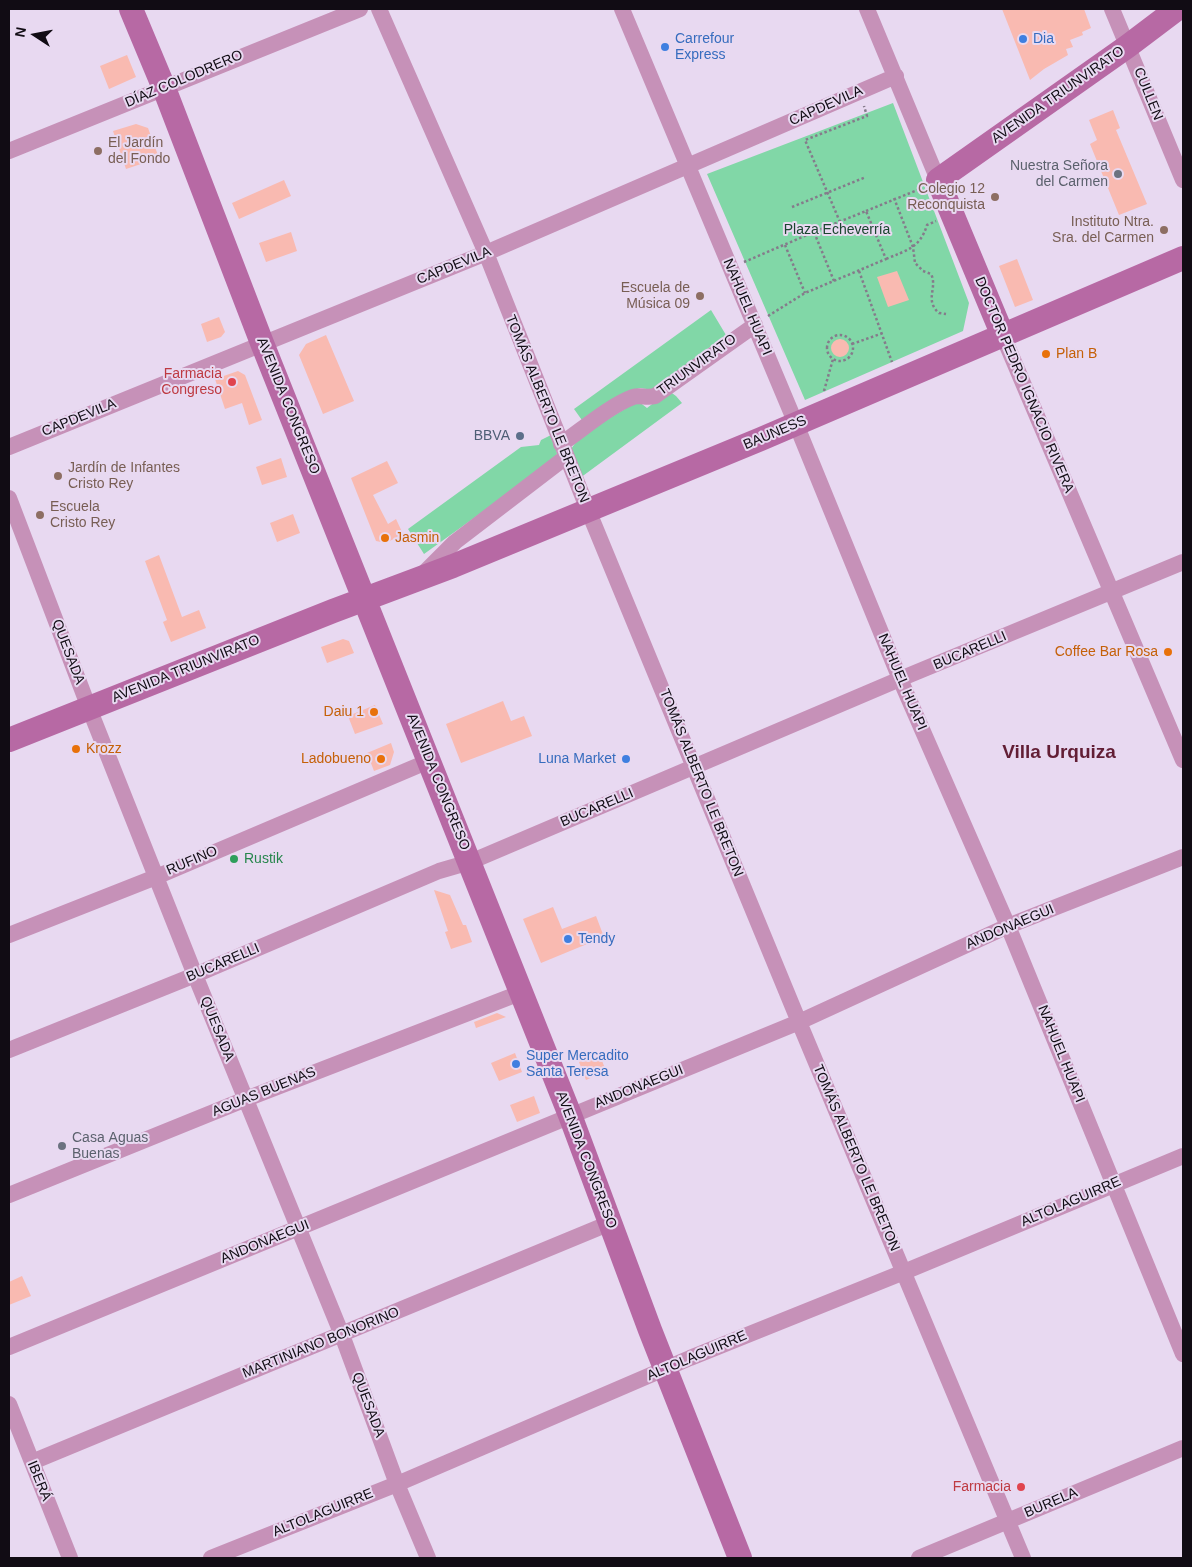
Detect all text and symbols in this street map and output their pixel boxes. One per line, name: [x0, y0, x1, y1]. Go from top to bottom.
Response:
north arrow: [10, 10, 60, 60]
text: N: [11, 26, 29, 39]
place label: Carrefour Express: [675, 31, 734, 64]
place label: Dia: [1033, 31, 1054, 47]
marker: Dia: [1017, 33, 1029, 45]
marker: Carrefour Express: [659, 41, 671, 53]
street label: AVENIDA TRIUNVIRATO: [989, 43, 1127, 147]
street label: DÍAZ COLODRERO: [123, 47, 245, 111]
street label: CULLEN: [1130, 65, 1166, 123]
street label: CAPDEVILA: [787, 82, 865, 130]
place label: El Jardín del Fondo: [108, 135, 170, 168]
marker: El Jardín del Fondo: [92, 145, 104, 157]
place label: Nuestra Señora del Carmen: [1010, 158, 1108, 190]
marker: Nuestra Señora del Carmen: [1112, 168, 1124, 180]
place label: Colegio 12 Reconquista: [907, 181, 985, 213]
marker: Colegio 12 Reconquista: [989, 191, 1001, 203]
place label: Instituto Ntra. Sra. del Carmen: [1052, 214, 1154, 246]
park label: Plaza Echeverría: [784, 222, 890, 238]
marker: Instituto Ntra. Sra. del Carmen: [1158, 224, 1170, 236]
street label: CAPDEVILA: [414, 243, 494, 289]
street label: NAHUEL HUAPI: [719, 256, 775, 358]
street label: DOCTOR PEDRO IGNACIO RIVERA: [971, 274, 1077, 496]
place label: Escuela de Música 09: [621, 280, 690, 312]
marker: Escuela de Música 09: [694, 290, 706, 302]
street label: TOMÁS ALBERTO LE BRETON: [502, 313, 592, 505]
street label: TRIUNVIRATO: [654, 331, 740, 399]
street label: AVENIDA CONGRESO: [253, 335, 323, 477]
place label: Plan B: [1056, 346, 1097, 362]
marker: Plan B: [1040, 348, 1052, 360]
place label: Farmacia Congreso: [161, 366, 222, 398]
marker: Farmacia Congreso: [226, 376, 238, 388]
street label: CAPDEVILA: [39, 395, 119, 441]
street label: BAUNESS: [741, 412, 809, 454]
place label: BBVA: [474, 428, 510, 444]
marker: BBVA: [514, 430, 526, 442]
place label: Jardín de Infantes Cristo Rey: [68, 460, 180, 492]
marker: Jardín de Infantes Cristo Rey: [52, 470, 64, 482]
place label: Escuela Cristo Rey: [50, 499, 115, 532]
marker: Escuela Cristo Rey: [34, 509, 46, 521]
place label: Jasmin: [395, 530, 439, 546]
marker: Jasmin: [379, 532, 391, 544]
street label: QUESADA: [48, 617, 88, 687]
street label: BUCARELLI: [931, 628, 1009, 674]
street label: NAHUEL HUAPI: [874, 631, 930, 733]
street label: AVENIDA TRIUNVIRATO: [110, 632, 262, 706]
place label: Coffee Bar Rosa: [1055, 644, 1158, 660]
marker: Coffee Bar Rosa: [1162, 646, 1174, 658]
street label: TOMÁS ALBERTO LE BRETON: [656, 687, 746, 879]
place label: Daiu 1: [324, 704, 364, 720]
marker: Daiu 1: [368, 706, 380, 718]
street label: AVENIDA CONGRESO: [403, 711, 473, 853]
place label: Krozz: [86, 741, 122, 757]
district label: Villa Urquiza: [1002, 742, 1116, 764]
marker: Krozz: [70, 743, 82, 755]
place label: Ladobueno: [301, 751, 371, 767]
place label: Luna Market: [538, 751, 616, 767]
marker: Ladobueno: [375, 753, 387, 765]
marker: Luna Market: [620, 753, 632, 765]
street label: BUCARELLI: [558, 785, 636, 831]
street label: RUFINO: [164, 843, 220, 879]
place label: Rustik: [244, 851, 283, 867]
marker: Rustik: [228, 853, 240, 865]
street label: ANDONAEGUI: [963, 901, 1057, 953]
place label: Tendy: [578, 931, 615, 947]
marker: Tendy: [562, 933, 574, 945]
street label: BUCARELLI: [184, 940, 262, 986]
street label: QUESADA: [196, 994, 238, 1064]
street label: NAHUEL HUAPI: [1034, 1003, 1088, 1105]
place label: Super Mercadito Santa Teresa: [526, 1048, 629, 1080]
marker: Super Mercadito Santa Teresa: [510, 1058, 522, 1070]
street label: ANDONAEGUI: [592, 1062, 686, 1112]
street label: TOMÁS ALBERTO LE BRETON: [809, 1062, 903, 1254]
street label: AGUAS BUENAS: [210, 1064, 318, 1120]
street label: AVENIDA CONGRESO: [552, 1089, 620, 1231]
place label: Casa Aguas Buenas: [72, 1130, 148, 1162]
marker: Casa Aguas Buenas: [56, 1140, 68, 1152]
street label: ALTOLAGUIRRE: [1019, 1173, 1123, 1231]
street label: ANDONAEGUI: [218, 1217, 312, 1267]
street label: MARTINIANO BONORINO: [240, 1304, 402, 1382]
street label: ALTOLAGUIRRE: [645, 1327, 749, 1385]
street label: QUESADA: [348, 1370, 388, 1440]
street label: IBERÁ: [23, 1458, 55, 1504]
place label: Farmacia: [953, 1479, 1011, 1495]
marker: Farmacia: [1015, 1481, 1027, 1493]
street label: BURELA: [1022, 1484, 1080, 1522]
street label: ALTOLAGUIRRE: [270, 1485, 376, 1541]

